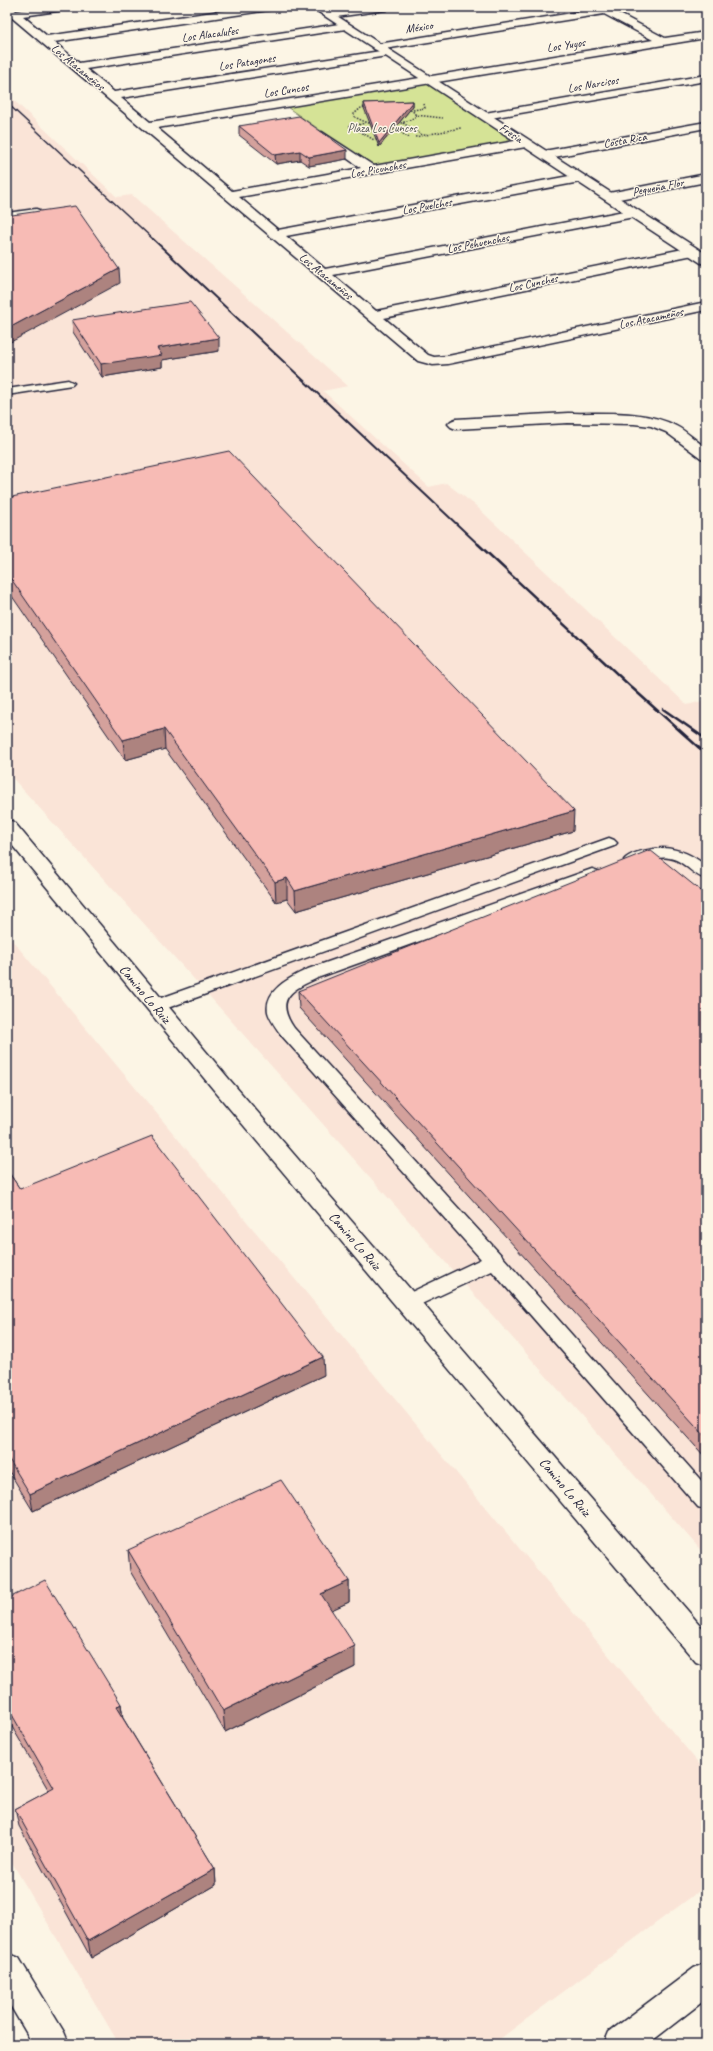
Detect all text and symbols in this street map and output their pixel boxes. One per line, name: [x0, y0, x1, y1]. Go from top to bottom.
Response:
street label: México: [404, 17, 436, 37]
street label: Los Alacalufes: [181, 22, 240, 46]
street label: Los Yuyos: [546, 34, 587, 56]
street label: Los Atacameños: [48, 40, 109, 95]
street label: Los Patagones: [218, 50, 277, 74]
street label: Los Narcisos: [566, 72, 621, 96]
street label: Los Cuncos: [263, 78, 311, 101]
park label: Plaza Los Cuncos: [348, 120, 417, 136]
street label: Fresia: [496, 120, 527, 147]
street label: Costa Rica: [602, 128, 649, 152]
street label: Los Picunches: [349, 156, 408, 182]
street label: Pequeña Flor: [631, 174, 687, 200]
street label: Los Puelches: [401, 194, 454, 218]
street label: Los Pehuenches: [446, 229, 511, 257]
street label: Los Atacameños: [296, 249, 357, 304]
street label: Los Cunches: [507, 270, 560, 296]
street label: Los Atacameños: [618, 303, 686, 333]
street label: Camino Lo Ruiz: [116, 961, 175, 1028]
street label: Camino Lo Ruiz: [325, 1209, 386, 1275]
street label: Camino Lo Ruiz: [536, 1454, 595, 1521]

